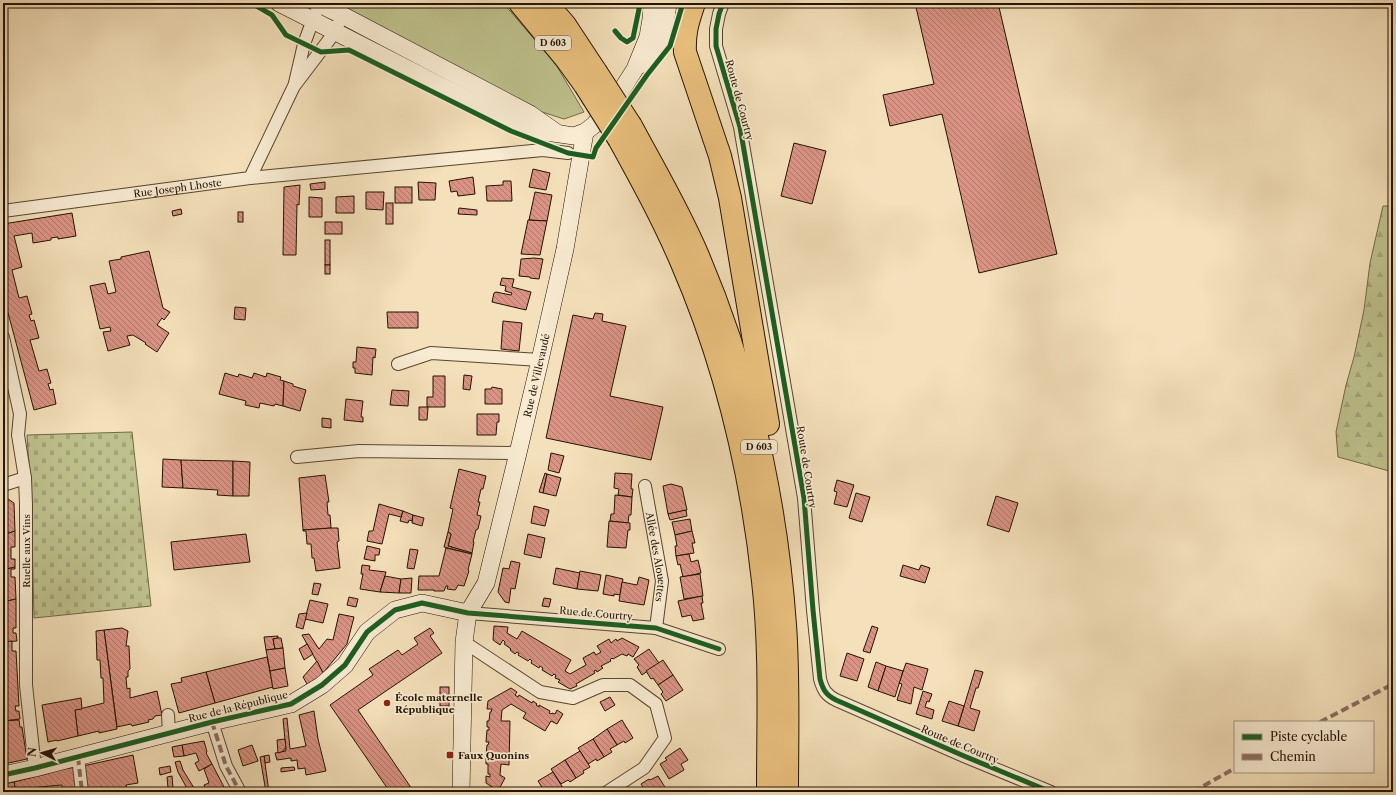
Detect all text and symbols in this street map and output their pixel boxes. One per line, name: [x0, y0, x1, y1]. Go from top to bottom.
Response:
road number: D 603: [535, 36, 571, 50]
street label: Route de Courtry: [722, 58, 757, 142]
street label: Rue Joseph Lhoste: [133, 176, 223, 201]
street label: Rue de Villevaudé: [521, 332, 553, 419]
street label: Route de Courtry: [794, 425, 820, 510]
road number: D 603: [741, 440, 777, 454]
street label: Allée des Alouettes: [643, 510, 668, 603]
street label: Ruelle aux Vins: [20, 514, 33, 588]
street label: Rue de Courtry: [559, 604, 634, 623]
street label: Rue de la République: [187, 688, 290, 725]
place label: École maternelle République: [395, 691, 483, 716]
marker: École maternelle République: [382, 698, 392, 708]
legend: [1234, 721, 1374, 773]
street label: Route de Courtry: [919, 722, 1001, 767]
text: Piste cyclable: [1270, 729, 1347, 744]
north arrow: [22, 733, 62, 773]
text: N: [25, 746, 39, 758]
place label: Faux Quonins: [458, 749, 530, 762]
text: Chemin: [1270, 749, 1316, 764]
marker: Faux Quonins: [445, 750, 455, 760]

